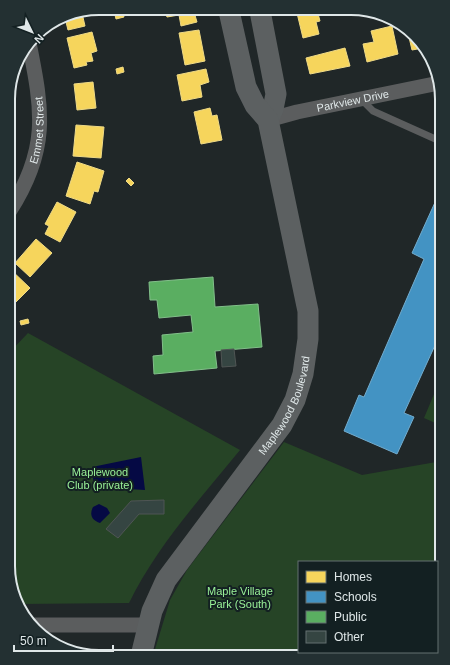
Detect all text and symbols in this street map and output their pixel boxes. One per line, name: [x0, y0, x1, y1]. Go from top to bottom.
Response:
north arrow: [12, 12, 52, 52]
text: N: [32, 32, 46, 46]
street label: Parkview Drive: [316, 87, 390, 114]
street label: Emmet Street: [27, 96, 46, 165]
street label: Maplewood Boulevard: [256, 355, 312, 457]
park label: Maplewood Club (private): [67, 466, 133, 491]
legend: [298, 561, 438, 653]
text: Homes: [334, 570, 372, 584]
park label: Maple Village Park (South): [207, 585, 273, 610]
text: Schools: [334, 590, 377, 604]
text: Public: [334, 610, 367, 624]
scale bar: [14, 627, 113, 653]
text: Other: [334, 630, 364, 644]
text: 50 m: [20, 634, 47, 648]

